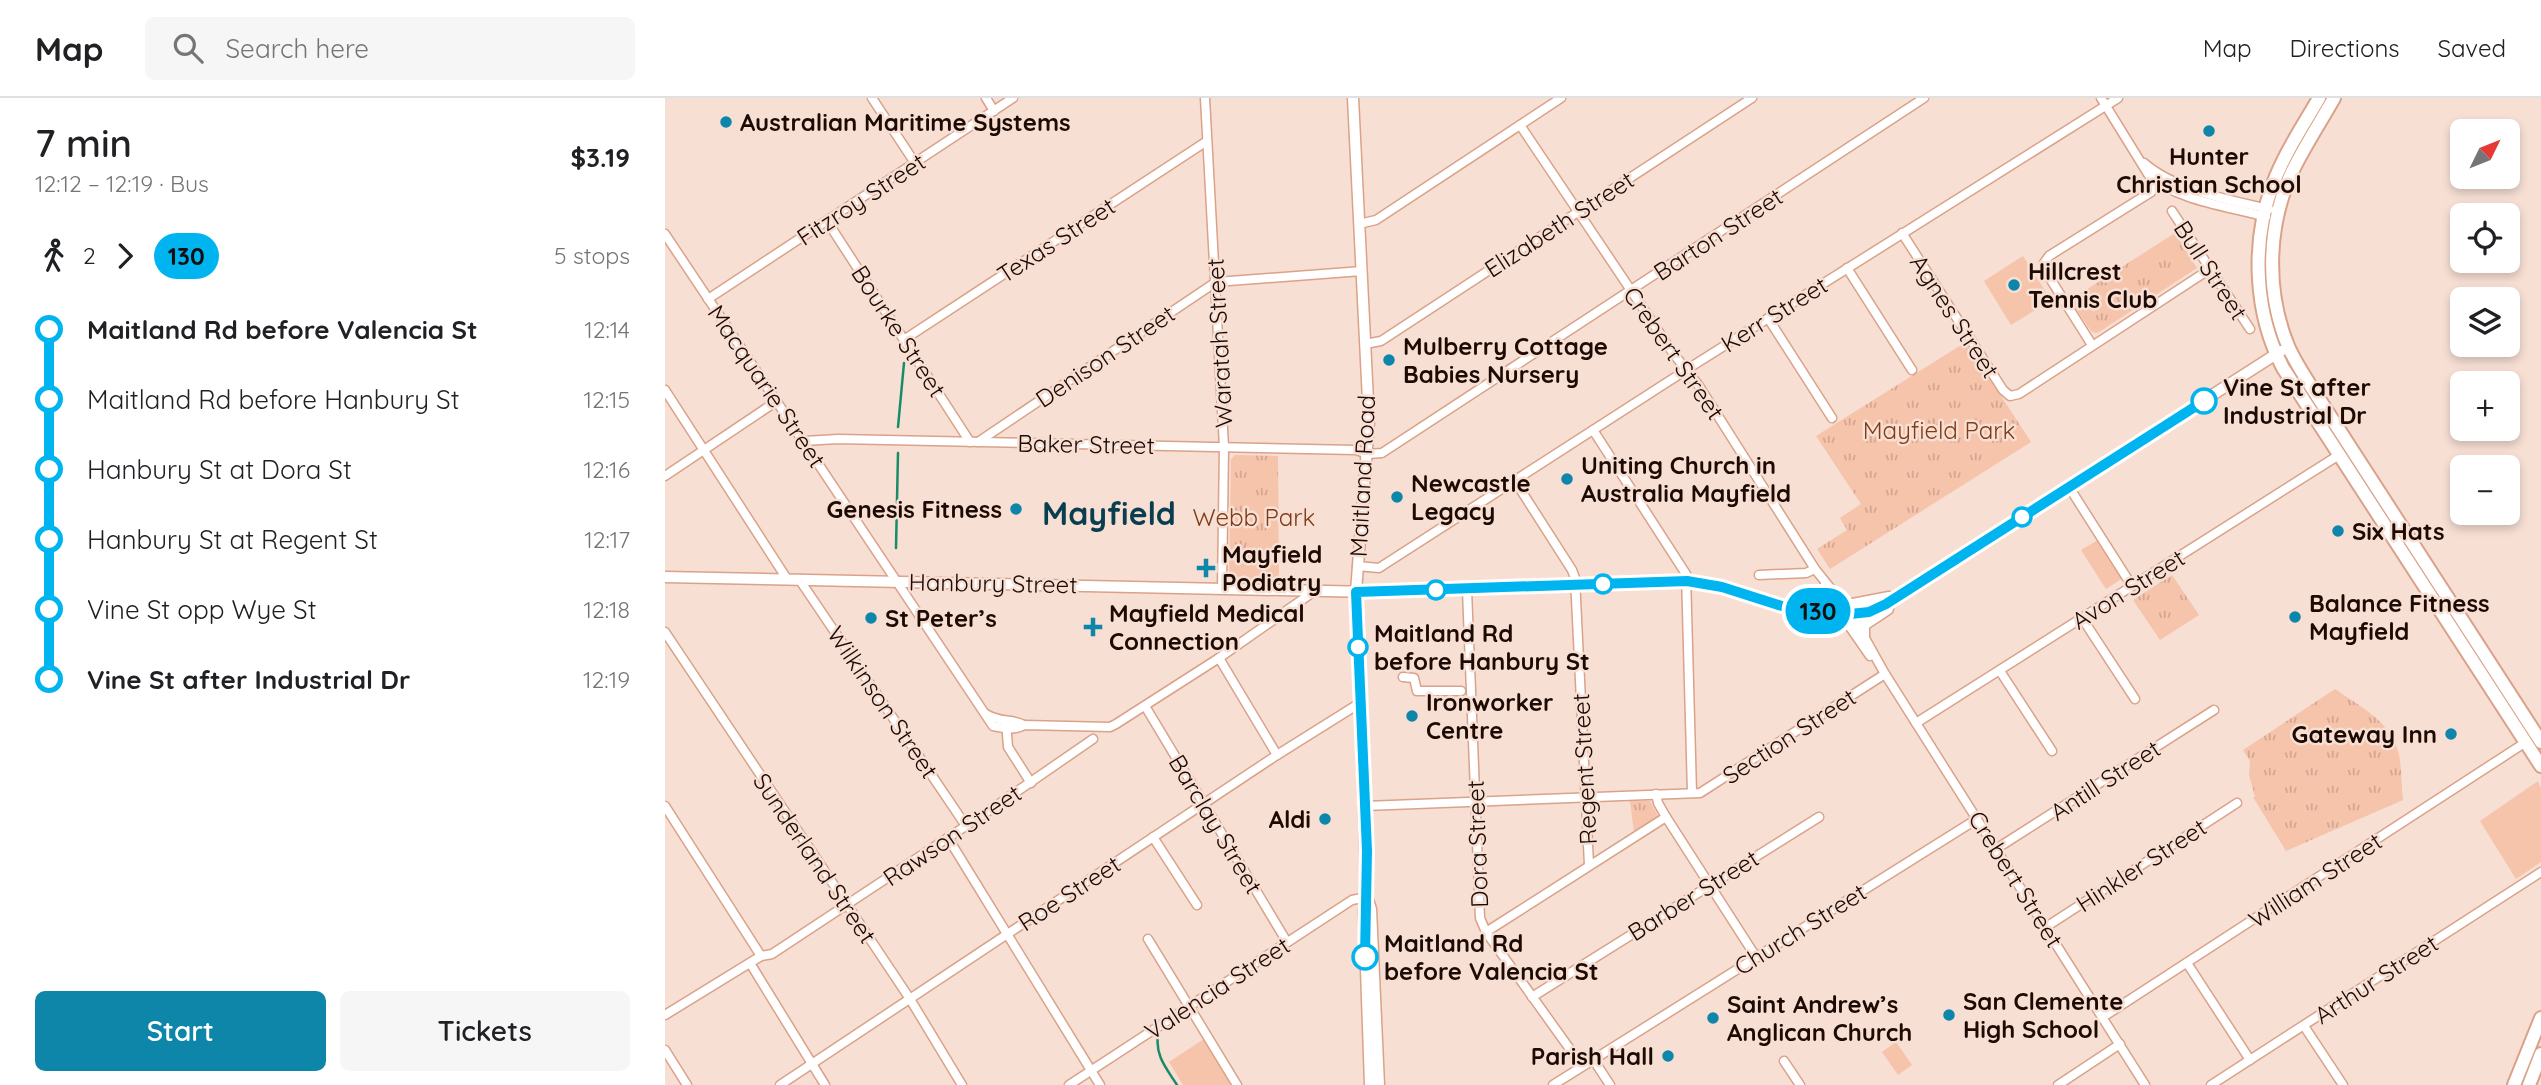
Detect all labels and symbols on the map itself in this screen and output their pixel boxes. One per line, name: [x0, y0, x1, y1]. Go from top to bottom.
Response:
place label: Australian Maritime Systems: [740, 107, 1071, 137]
marker: Australian Maritime Systems: [718, 114, 734, 130]
north arrow: [2450, 119, 2520, 189]
marker: Hunter Christian School: [2201, 123, 2217, 139]
place label: Hunter Christian School: [2116, 141, 2302, 199]
street label: Fitzroy Street: [791, 146, 931, 252]
street label: Elizabeth Street: [1479, 164, 1639, 284]
street label: Barton Street: [1648, 181, 1788, 287]
street label: Texas Street: [991, 191, 1121, 289]
street label: Bull Street: [2168, 215, 2254, 325]
street label: Agnes Street: [1904, 249, 2006, 383]
place label: Hillcrest Tennis Club: [2028, 256, 2157, 314]
street label: Waratah Street: [1200, 258, 1238, 428]
street label: Bourke Street: [845, 260, 953, 402]
street label: Kerr Street: [1715, 270, 1833, 358]
marker: Hillcrest Tennis Club: [2006, 277, 2022, 293]
street label: Crebert Street: [1617, 281, 1731, 425]
street label: Denison Street: [1030, 298, 1180, 414]
street label: Macquarie Street: [702, 299, 832, 473]
place label: Mulberry Cottage Babies Nursery: [1403, 331, 1608, 389]
marker: Mulberry Cottage Babies Nursery: [1381, 352, 1397, 368]
place label: Vine St after Industrial Dr: [2223, 372, 2371, 430]
marker: Vine St after Industrial Dr: [2191, 388, 2217, 414]
street label: Maitland Road: [1343, 394, 1381, 558]
park label: Mayfield Park: [1863, 415, 2015, 445]
street label: Baker Street: [1017, 428, 1155, 460]
place label: Uniting Church in Australia Mayfield: [1581, 450, 1791, 508]
place label: Newcastle Legacy: [1411, 468, 1531, 526]
marker: Uniting Church in Australia Mayfield: [1559, 471, 1575, 487]
marker: Newcastle Legacy: [1389, 489, 1405, 505]
district label: Mayfield: [1042, 493, 1176, 533]
place label: Genesis Fitness: [827, 494, 1002, 524]
marker: Genesis Fitness: [1008, 501, 1024, 517]
park label: Webb Park: [1193, 502, 1315, 532]
unlabelled marker: [2012, 507, 2032, 527]
place label: Six Hats: [2352, 516, 2445, 546]
marker: Six Hats: [2330, 523, 2346, 539]
place label: Mayfield Podiatry: [1222, 539, 1322, 597]
street label: Avon Street: [2066, 542, 2190, 636]
marker: Mayfield Podiatry: [1196, 558, 1216, 578]
street label: Hanbury Street: [908, 567, 1078, 599]
unlabelled marker: [1593, 574, 1613, 594]
unlabelled marker: [1426, 580, 1446, 600]
line badge: 130: [1778, 588, 1858, 634]
place label: Balance Fitness Mayfield: [2309, 588, 2490, 646]
place label: Mayfield Medical Connection: [1109, 598, 1305, 656]
place label: St Peter’s: [885, 603, 997, 633]
marker: Balance Fitness Mayfield: [2287, 609, 2303, 625]
marker: St Peter’s: [863, 610, 879, 626]
marker: Mayfield Medical Connection: [1083, 617, 1103, 637]
place label: Maitland Rd before Hanbury St: [1374, 618, 1590, 676]
street label: Wilkinson Street: [821, 620, 945, 784]
marker: Maitland Rd before Hanbury St: [1348, 637, 1368, 657]
street label: Section Street: [1717, 682, 1861, 790]
place label: Ironworker Centre: [1426, 687, 1553, 745]
street label: Regent Street: [1565, 693, 1603, 845]
marker: Ironworker Centre: [1404, 708, 1420, 724]
place label: Gateway Inn: [2291, 719, 2437, 749]
marker: Gateway Inn: [2443, 726, 2459, 742]
street label: Antill Street: [2044, 733, 2166, 827]
street label: Barclay Street: [1163, 749, 1269, 899]
street label: Sunderland Street: [747, 767, 883, 949]
street label: Rawson Street: [877, 778, 1027, 892]
street label: Dora Street: [1460, 780, 1494, 908]
place label: Aldi: [1269, 804, 1311, 834]
street label: Crebert Street: [1962, 805, 2070, 953]
marker: Aldi: [1317, 811, 1333, 827]
street label: Hinkler Street: [2070, 812, 2212, 918]
street label: William Street: [2243, 826, 2387, 934]
street label: Barber Street: [1622, 843, 1764, 947]
street label: Roe Street: [1012, 849, 1126, 937]
street label: Church Street: [1728, 877, 1872, 981]
place label: Maitland Rd before Valencia St: [1384, 928, 1599, 986]
street label: Arthur Street: [2308, 928, 2444, 1030]
street label: Valencia Street: [1139, 930, 1295, 1046]
marker: Maitland Rd before Valencia St: [1352, 944, 1378, 970]
place label: San Clemente High School: [1963, 986, 2123, 1044]
place label: Saint Andrew’s Anglican Church: [1727, 989, 1912, 1047]
marker: San Clemente High School: [1941, 1007, 1957, 1023]
marker: Saint Andrew’s Anglican Church: [1705, 1010, 1721, 1026]
place label: Parish Hall: [1531, 1041, 1654, 1071]
marker: Parish Hall: [1660, 1048, 1676, 1064]

